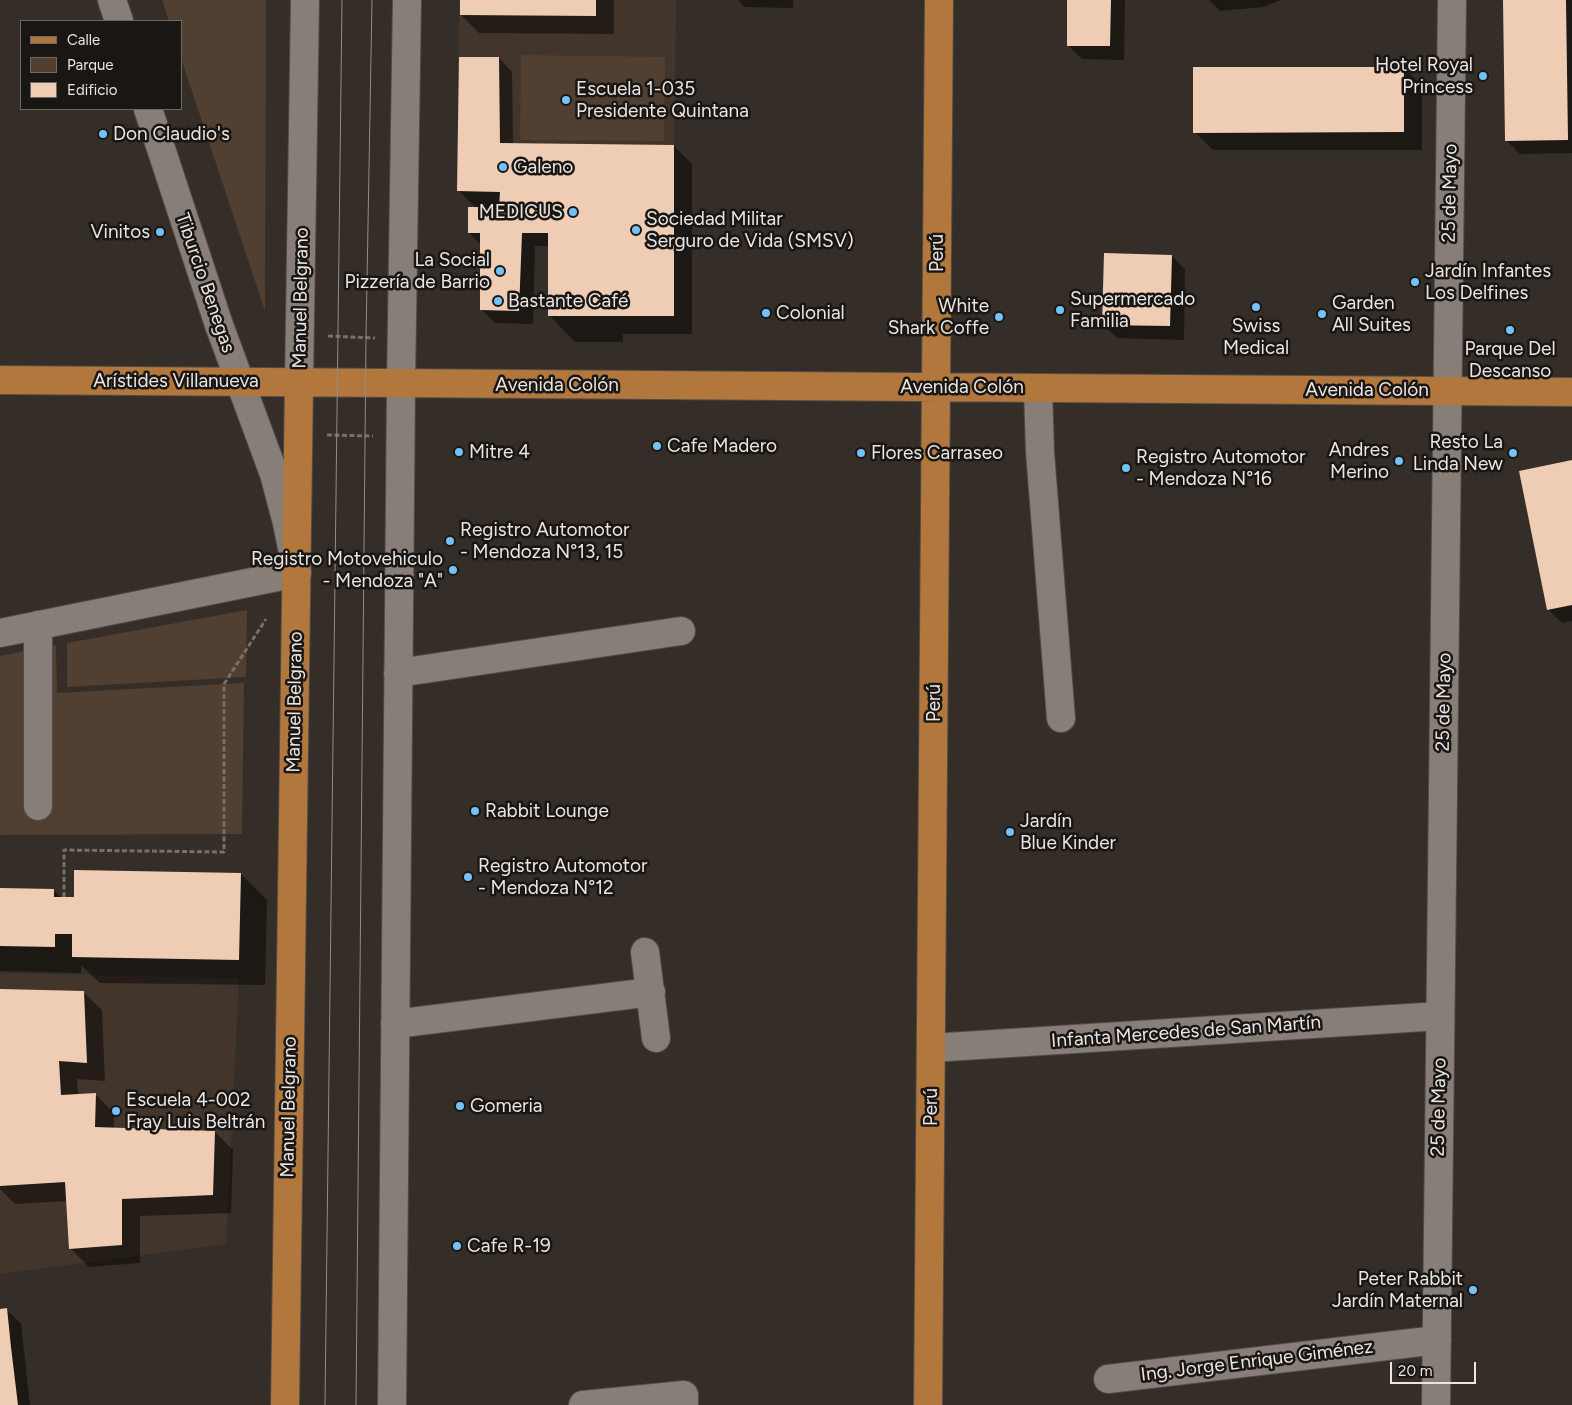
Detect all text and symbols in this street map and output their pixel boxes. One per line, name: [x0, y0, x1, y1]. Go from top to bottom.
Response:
legend: [20, 20, 182, 110]
text: Calle: [67, 31, 100, 49]
place label: Hotel Royal Princess: [1375, 54, 1473, 98]
text: Parque: [67, 56, 114, 74]
marker: Hotel Royal Princess: [1477, 70, 1489, 82]
place label: Escuela 1-035 Presidente Quintana: [576, 78, 749, 122]
text: Edificio: [67, 81, 117, 99]
marker: Escuela 1-035 Presidente Quintana: [560, 94, 572, 106]
place label: Don Claudio's: [113, 123, 230, 145]
marker: Don Claudio's: [97, 128, 109, 140]
street label: 25 de Mayo: [1438, 143, 1462, 243]
place label: Galeno: [513, 156, 573, 178]
marker: Galeno: [497, 161, 509, 173]
place label: MEDICUS: [479, 201, 563, 223]
marker: MEDICUS: [567, 206, 579, 218]
place label: Sociedad Militar Serguro de Vida (SMSV): [646, 208, 854, 252]
street label: Tiburcio Benegas: [170, 210, 240, 356]
place label: Vinitos: [90, 221, 150, 243]
marker: Sociedad Militar Serguro de Vida (SMSV): [630, 224, 642, 236]
marker: Vinitos: [154, 226, 166, 238]
street label: Manuel Belgrano: [288, 227, 314, 369]
street label: Perú: [926, 234, 948, 272]
place label: La Social Pizzería de Barrio: [345, 249, 490, 293]
place label: Jardín Infantes Los Delfines: [1425, 260, 1551, 304]
marker: La Social Pizzería de Barrio: [494, 265, 506, 277]
marker: Jardín Infantes Los Delfines: [1409, 276, 1421, 288]
place label: Supermercado Familia: [1070, 288, 1195, 332]
place label: Bastante Café: [508, 290, 629, 312]
place label: Garden All Suites: [1332, 292, 1411, 336]
marker: Bastante Café: [492, 295, 504, 307]
place label: White Shark Coffe: [888, 295, 989, 339]
marker: Swiss Medical: [1250, 301, 1262, 313]
place label: Colonial: [776, 302, 845, 324]
marker: Supermercado Familia: [1054, 304, 1066, 316]
marker: Colonial: [760, 307, 772, 319]
marker: Garden All Suites: [1316, 308, 1328, 320]
marker: White Shark Coffe: [993, 311, 1005, 323]
place label: Swiss Medical: [1223, 315, 1289, 359]
marker: Parque Del Descanso: [1504, 324, 1516, 336]
place label: Parque Del Descanso: [1464, 338, 1556, 382]
street label: Arístides Villanueva: [93, 370, 259, 392]
street label: Avenida Colón: [495, 374, 619, 396]
street label: Avenida Colón: [900, 376, 1024, 398]
street label: Avenida Colón: [1305, 379, 1429, 401]
place label: Resto La Linda New: [1413, 431, 1503, 475]
place label: Cafe Madero: [667, 435, 777, 457]
place label: Andres Merino: [1329, 439, 1389, 483]
marker: Cafe Madero: [651, 440, 663, 452]
place label: Mitre 4: [469, 441, 530, 463]
place label: Flores Carraseo: [871, 442, 1003, 464]
marker: Mitre 4: [453, 446, 465, 458]
place label: Registro Automotor - Mendoza N°16: [1136, 446, 1305, 490]
marker: Flores Carraseo: [855, 447, 867, 459]
marker: Resto La Linda New: [1507, 447, 1519, 459]
marker: Andres Merino: [1393, 455, 1405, 467]
marker: Registro Automotor - Mendoza N°16: [1120, 462, 1132, 474]
place label: Registro Automotor - Mendoza N°13, 15: [460, 519, 629, 563]
marker: Registro Automotor - Mendoza N°13, 15: [444, 535, 456, 547]
place label: Registro Motovehiculo - Mendoza "A": [251, 548, 443, 592]
marker: Registro Motovehiculo - Mendoza "A": [447, 564, 459, 576]
street label: Manuel Belgrano: [282, 631, 308, 773]
street label: 25 de Mayo: [1432, 652, 1456, 752]
street label: Perú: [923, 684, 945, 722]
place label: Rabbit Lounge: [485, 800, 609, 822]
marker: Rabbit Lounge: [469, 805, 481, 817]
place label: Jardín Blue Kinder: [1020, 810, 1116, 854]
marker: Jardín Blue Kinder: [1004, 826, 1016, 838]
place label: Registro Automotor - Mendoza N°12: [478, 855, 647, 899]
marker: Registro Automotor - Mendoza N°12: [462, 871, 474, 883]
street label: Infanta Mercedes de San Martín: [1050, 1011, 1322, 1053]
street label: Manuel Belgrano: [276, 1036, 302, 1178]
street label: 25 de Mayo: [1427, 1057, 1451, 1157]
street label: Perú: [920, 1088, 942, 1126]
place label: Escuela 4-002 Fray Luis Beltrán: [126, 1089, 265, 1133]
place label: Gomeria: [470, 1095, 543, 1117]
marker: Gomeria: [454, 1100, 466, 1112]
marker: Escuela 4-002 Fray Luis Beltrán: [110, 1105, 122, 1117]
place label: Cafe R-19: [467, 1235, 551, 1257]
marker: Cafe R-19: [451, 1240, 463, 1252]
place label: Peter Rabbit Jardín Maternal: [1332, 1268, 1463, 1312]
marker: Peter Rabbit Jardín Maternal: [1467, 1284, 1479, 1296]
street label: Ing. Jorge Enrique Giménez: [1139, 1335, 1375, 1387]
scale bar: [1392, 1352, 1478, 1384]
text: 20 m: [1398, 1362, 1432, 1380]

